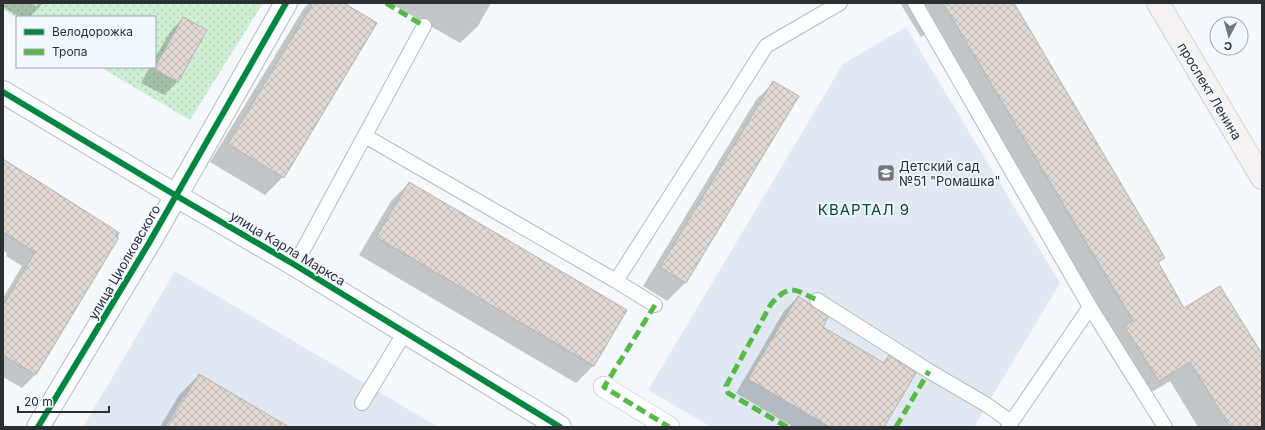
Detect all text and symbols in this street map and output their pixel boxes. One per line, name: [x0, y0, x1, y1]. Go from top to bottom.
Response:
legend: [16, 16, 156, 68]
north arrow: [1209, 16, 1249, 56]
text: Велодорожка: [52, 24, 133, 39]
text: С: [1223, 39, 1233, 53]
street label: проспект Ленина: [1175, 40, 1245, 142]
text: Тропа: [52, 44, 87, 59]
place label: Детский сад №51 "Ромашка": [899, 158, 1001, 189]
school or university icon: Детский сад №51 "Ромашка": [876, 163, 896, 183]
district label: КВАРТАЛ 9: [818, 200, 910, 219]
street label: улица Циолковского: [85, 202, 164, 322]
street label: улица Карла Маркса: [227, 207, 349, 289]
scale bar: [18, 388, 109, 414]
text: 20 m: [24, 394, 53, 409]

